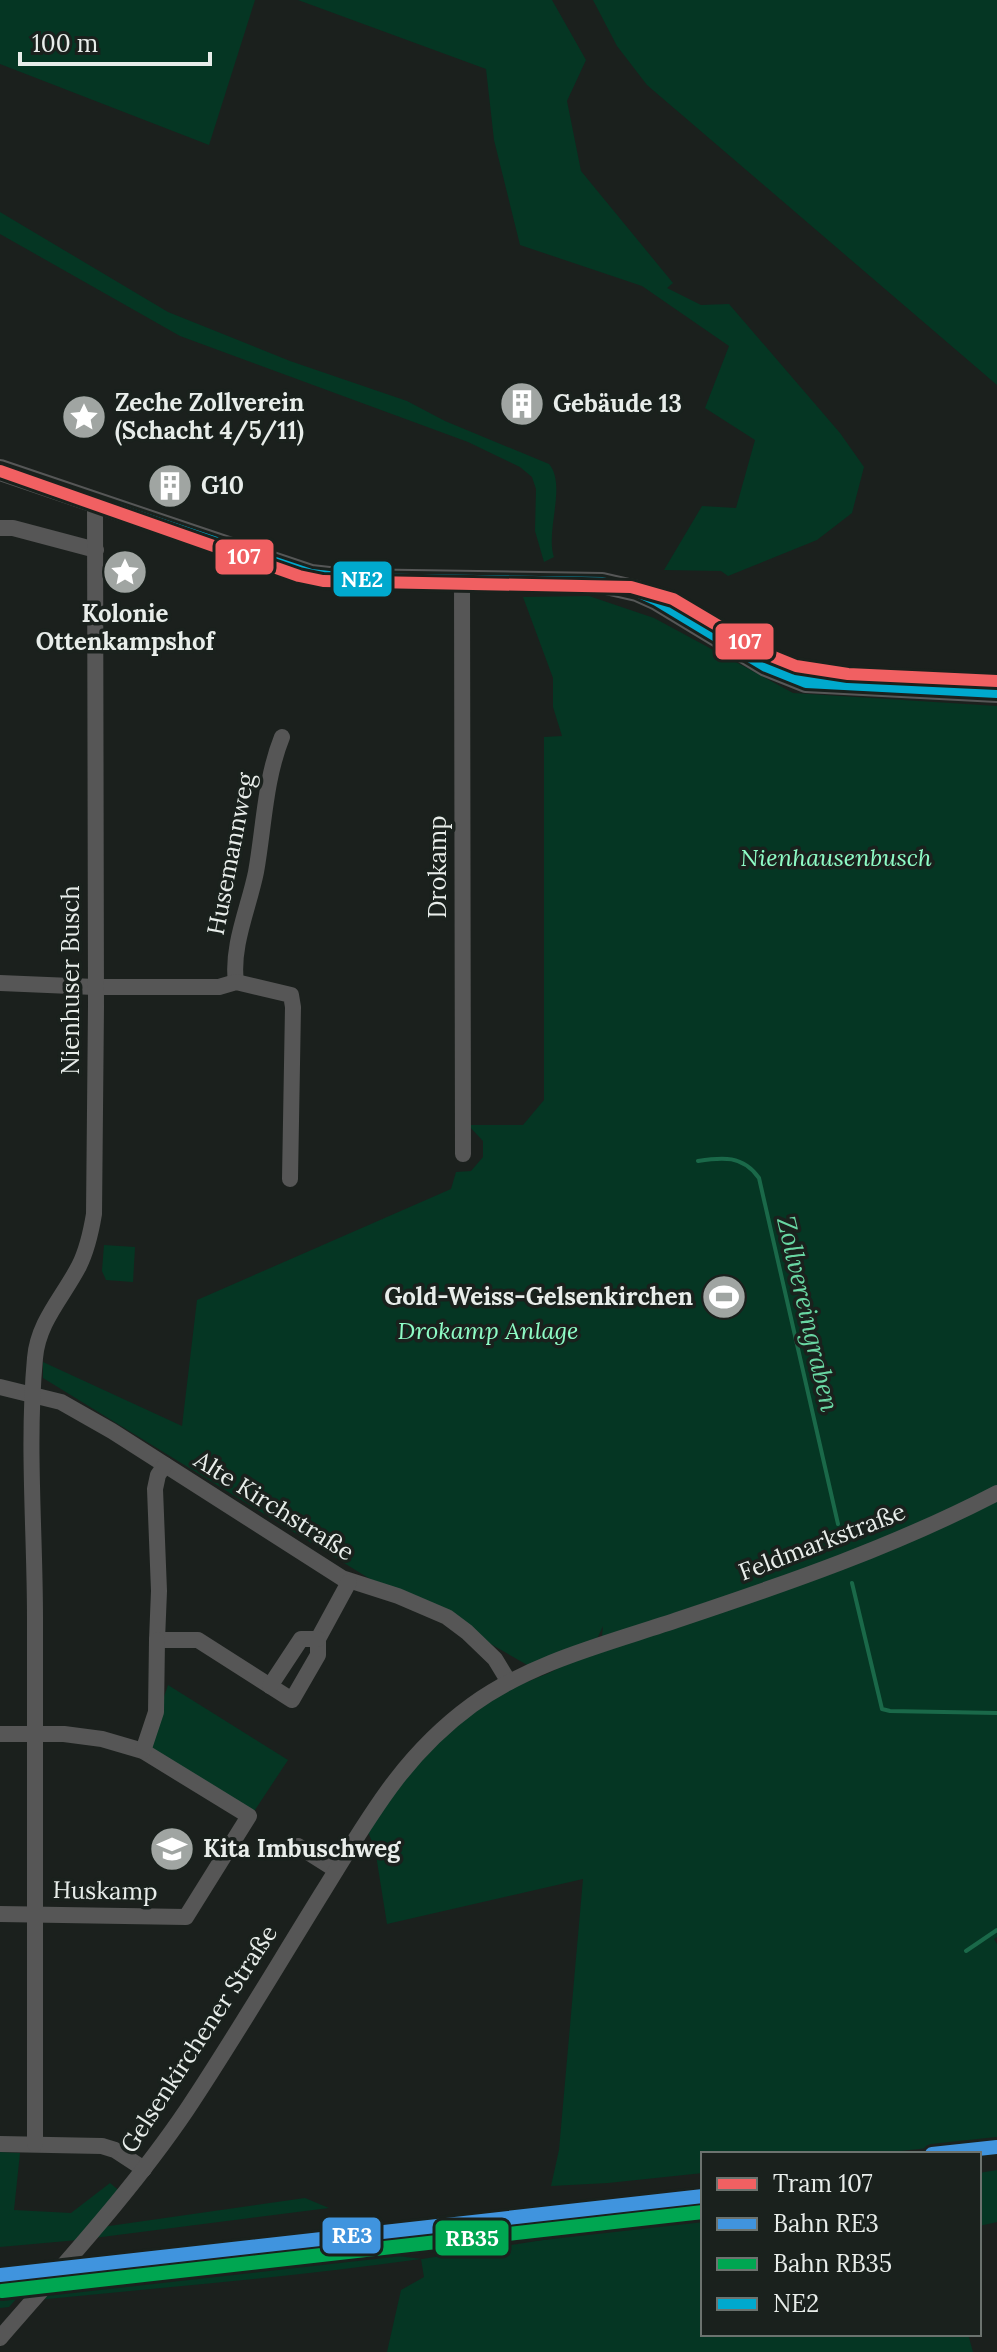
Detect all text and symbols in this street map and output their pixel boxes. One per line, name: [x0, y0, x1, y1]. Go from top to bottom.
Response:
scale bar: [20, 16, 210, 66]
text: 100 m: [32, 28, 98, 59]
building icon: Gebäude 13: [498, 380, 546, 428]
place label: Zeche Zollverein (Schacht 4/5/11): [115, 387, 304, 446]
place label: Gebäude 13: [553, 388, 682, 419]
place icon: Zeche Zollverein (Schacht 4/5/11): [60, 393, 108, 441]
building icon: G10: [146, 462, 194, 510]
place label: G10: [201, 470, 244, 501]
line badge: 107: [214, 538, 275, 576]
text: 107: [227, 542, 261, 570]
place icon: Kolonie Ottenkampshof: [101, 548, 149, 596]
line badge: NE2: [332, 560, 393, 598]
text: NE2: [341, 565, 383, 593]
place label: Kolonie Ottenkampshof: [36, 598, 216, 657]
line badge: 107: [714, 622, 775, 661]
text: 107: [728, 627, 762, 655]
street label: Husemannweg: [200, 769, 262, 938]
street label: Drokamp: [422, 815, 453, 919]
park label: Nienhausenbusch: [740, 842, 932, 873]
street label: Nienhuser Busch: [55, 885, 86, 1075]
water label: Zollvereingraben: [770, 1213, 847, 1415]
sports icon: Gold-Weiss-Gelsenkirchen: [700, 1273, 748, 1321]
place label: Gold-Weiss-Gelsenkirchen: [384, 1281, 693, 1312]
park label: Drokamp Anlage: [397, 1315, 579, 1346]
street label: Alte Kirchstraße: [188, 1443, 360, 1567]
street label: Feldmarkstraße: [734, 1496, 910, 1588]
school or university icon: Kita Imbuschweg: [148, 1825, 196, 1873]
place label: Kita Imbuschweg: [203, 1833, 402, 1864]
street label: Huskamp: [52, 1874, 158, 1907]
street label: Gelsenkirchener Straße: [113, 1919, 284, 2159]
legend: [701, 2152, 981, 2336]
text: Tram 107: [773, 2168, 873, 2199]
text: Bahn RE3: [773, 2208, 879, 2239]
line badge: RE3: [321, 2216, 382, 2255]
line badge: RB35: [434, 2219, 510, 2257]
text: RE3: [331, 2221, 373, 2249]
text: RB35: [445, 2224, 499, 2252]
text: Bahn RB35: [773, 2248, 892, 2279]
text: NE2: [773, 2288, 819, 2319]

